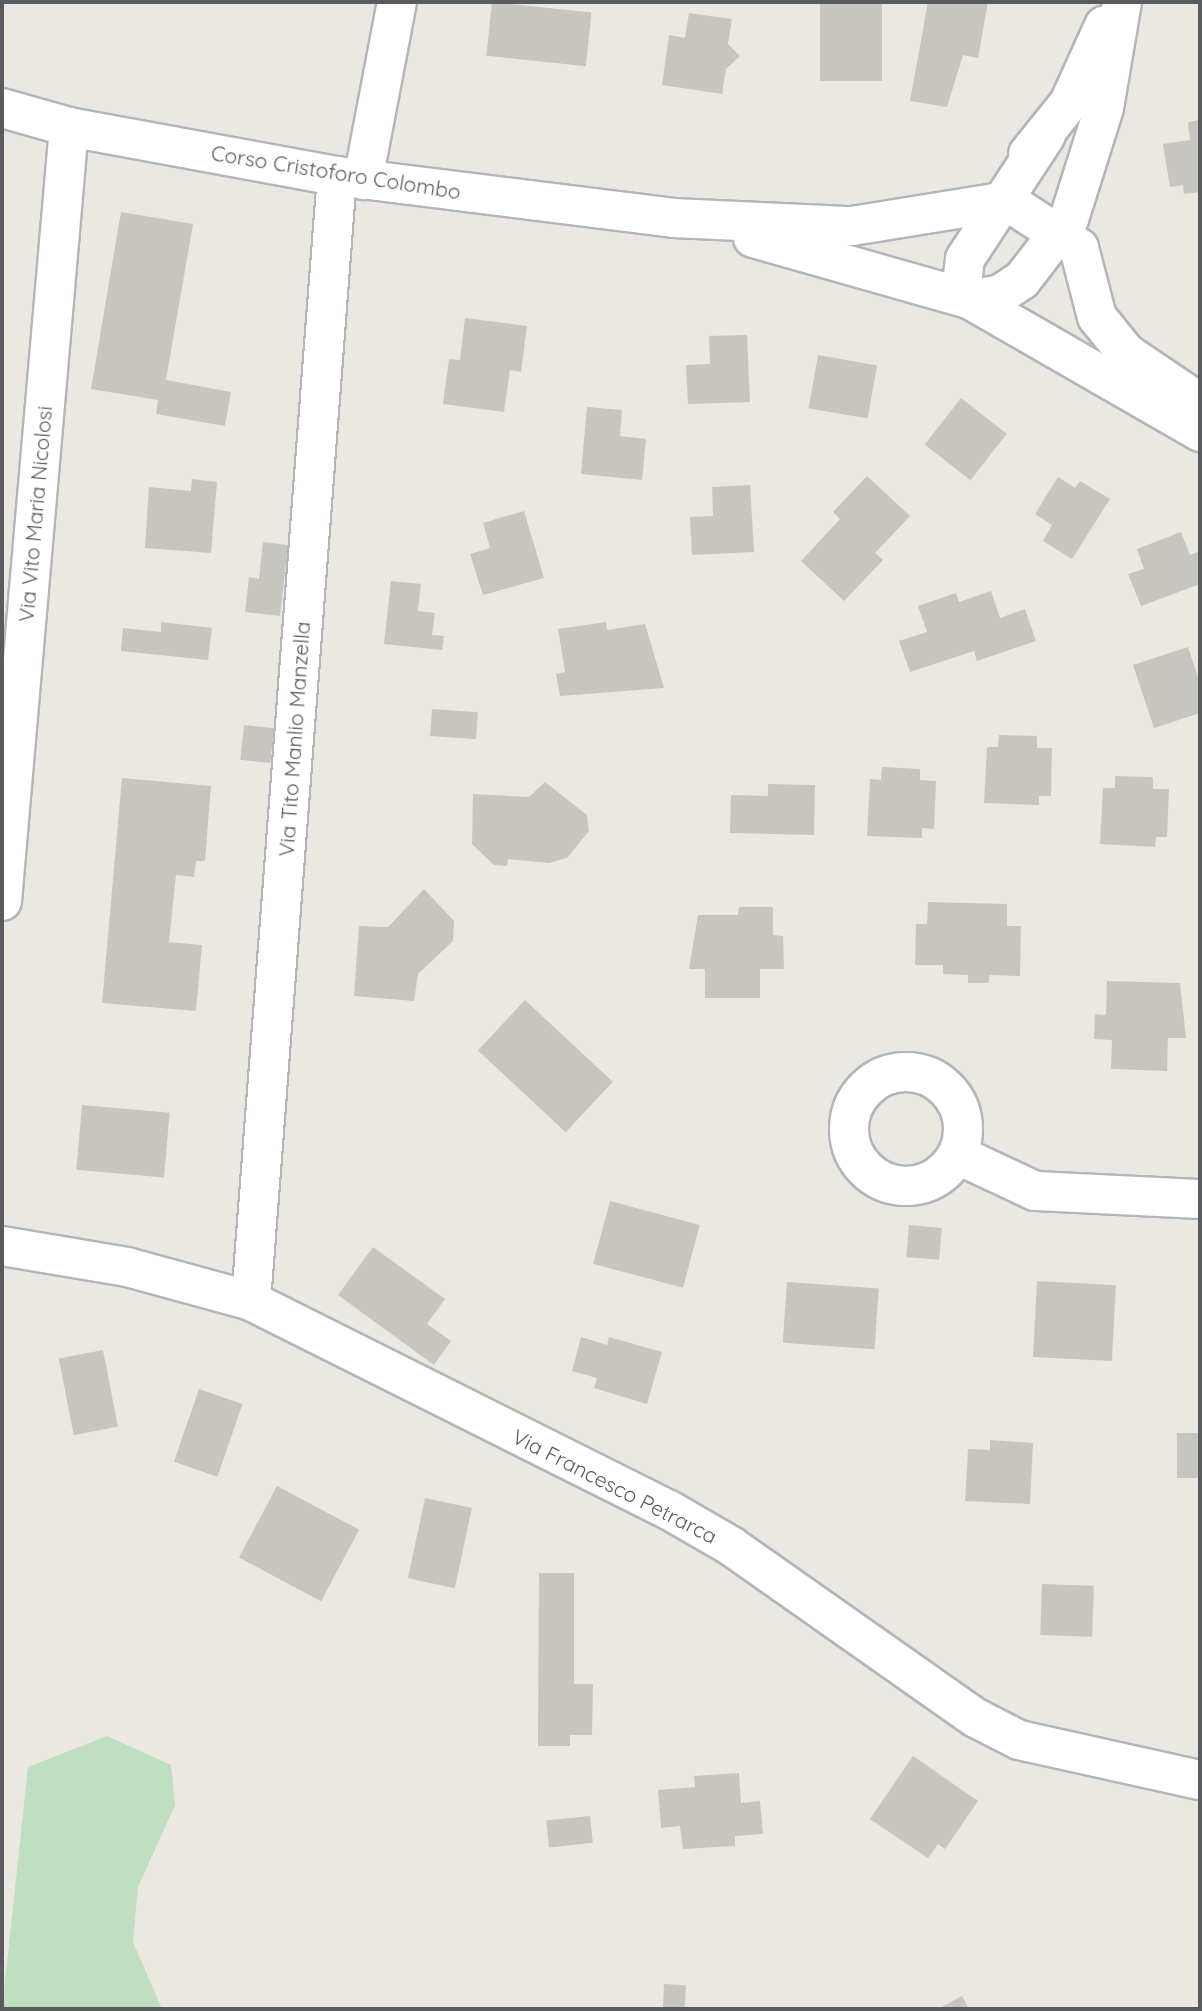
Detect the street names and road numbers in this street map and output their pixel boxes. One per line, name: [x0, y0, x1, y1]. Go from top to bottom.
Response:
street label: Corso Cristoforo Colombo: [209, 140, 463, 204]
street label: Via Vito Maria Nicolosi: [13, 405, 57, 623]
street label: Via Tito Manlio Manzella: [273, 620, 315, 858]
street label: Via Francesco Petrarca: [508, 1423, 722, 1549]

